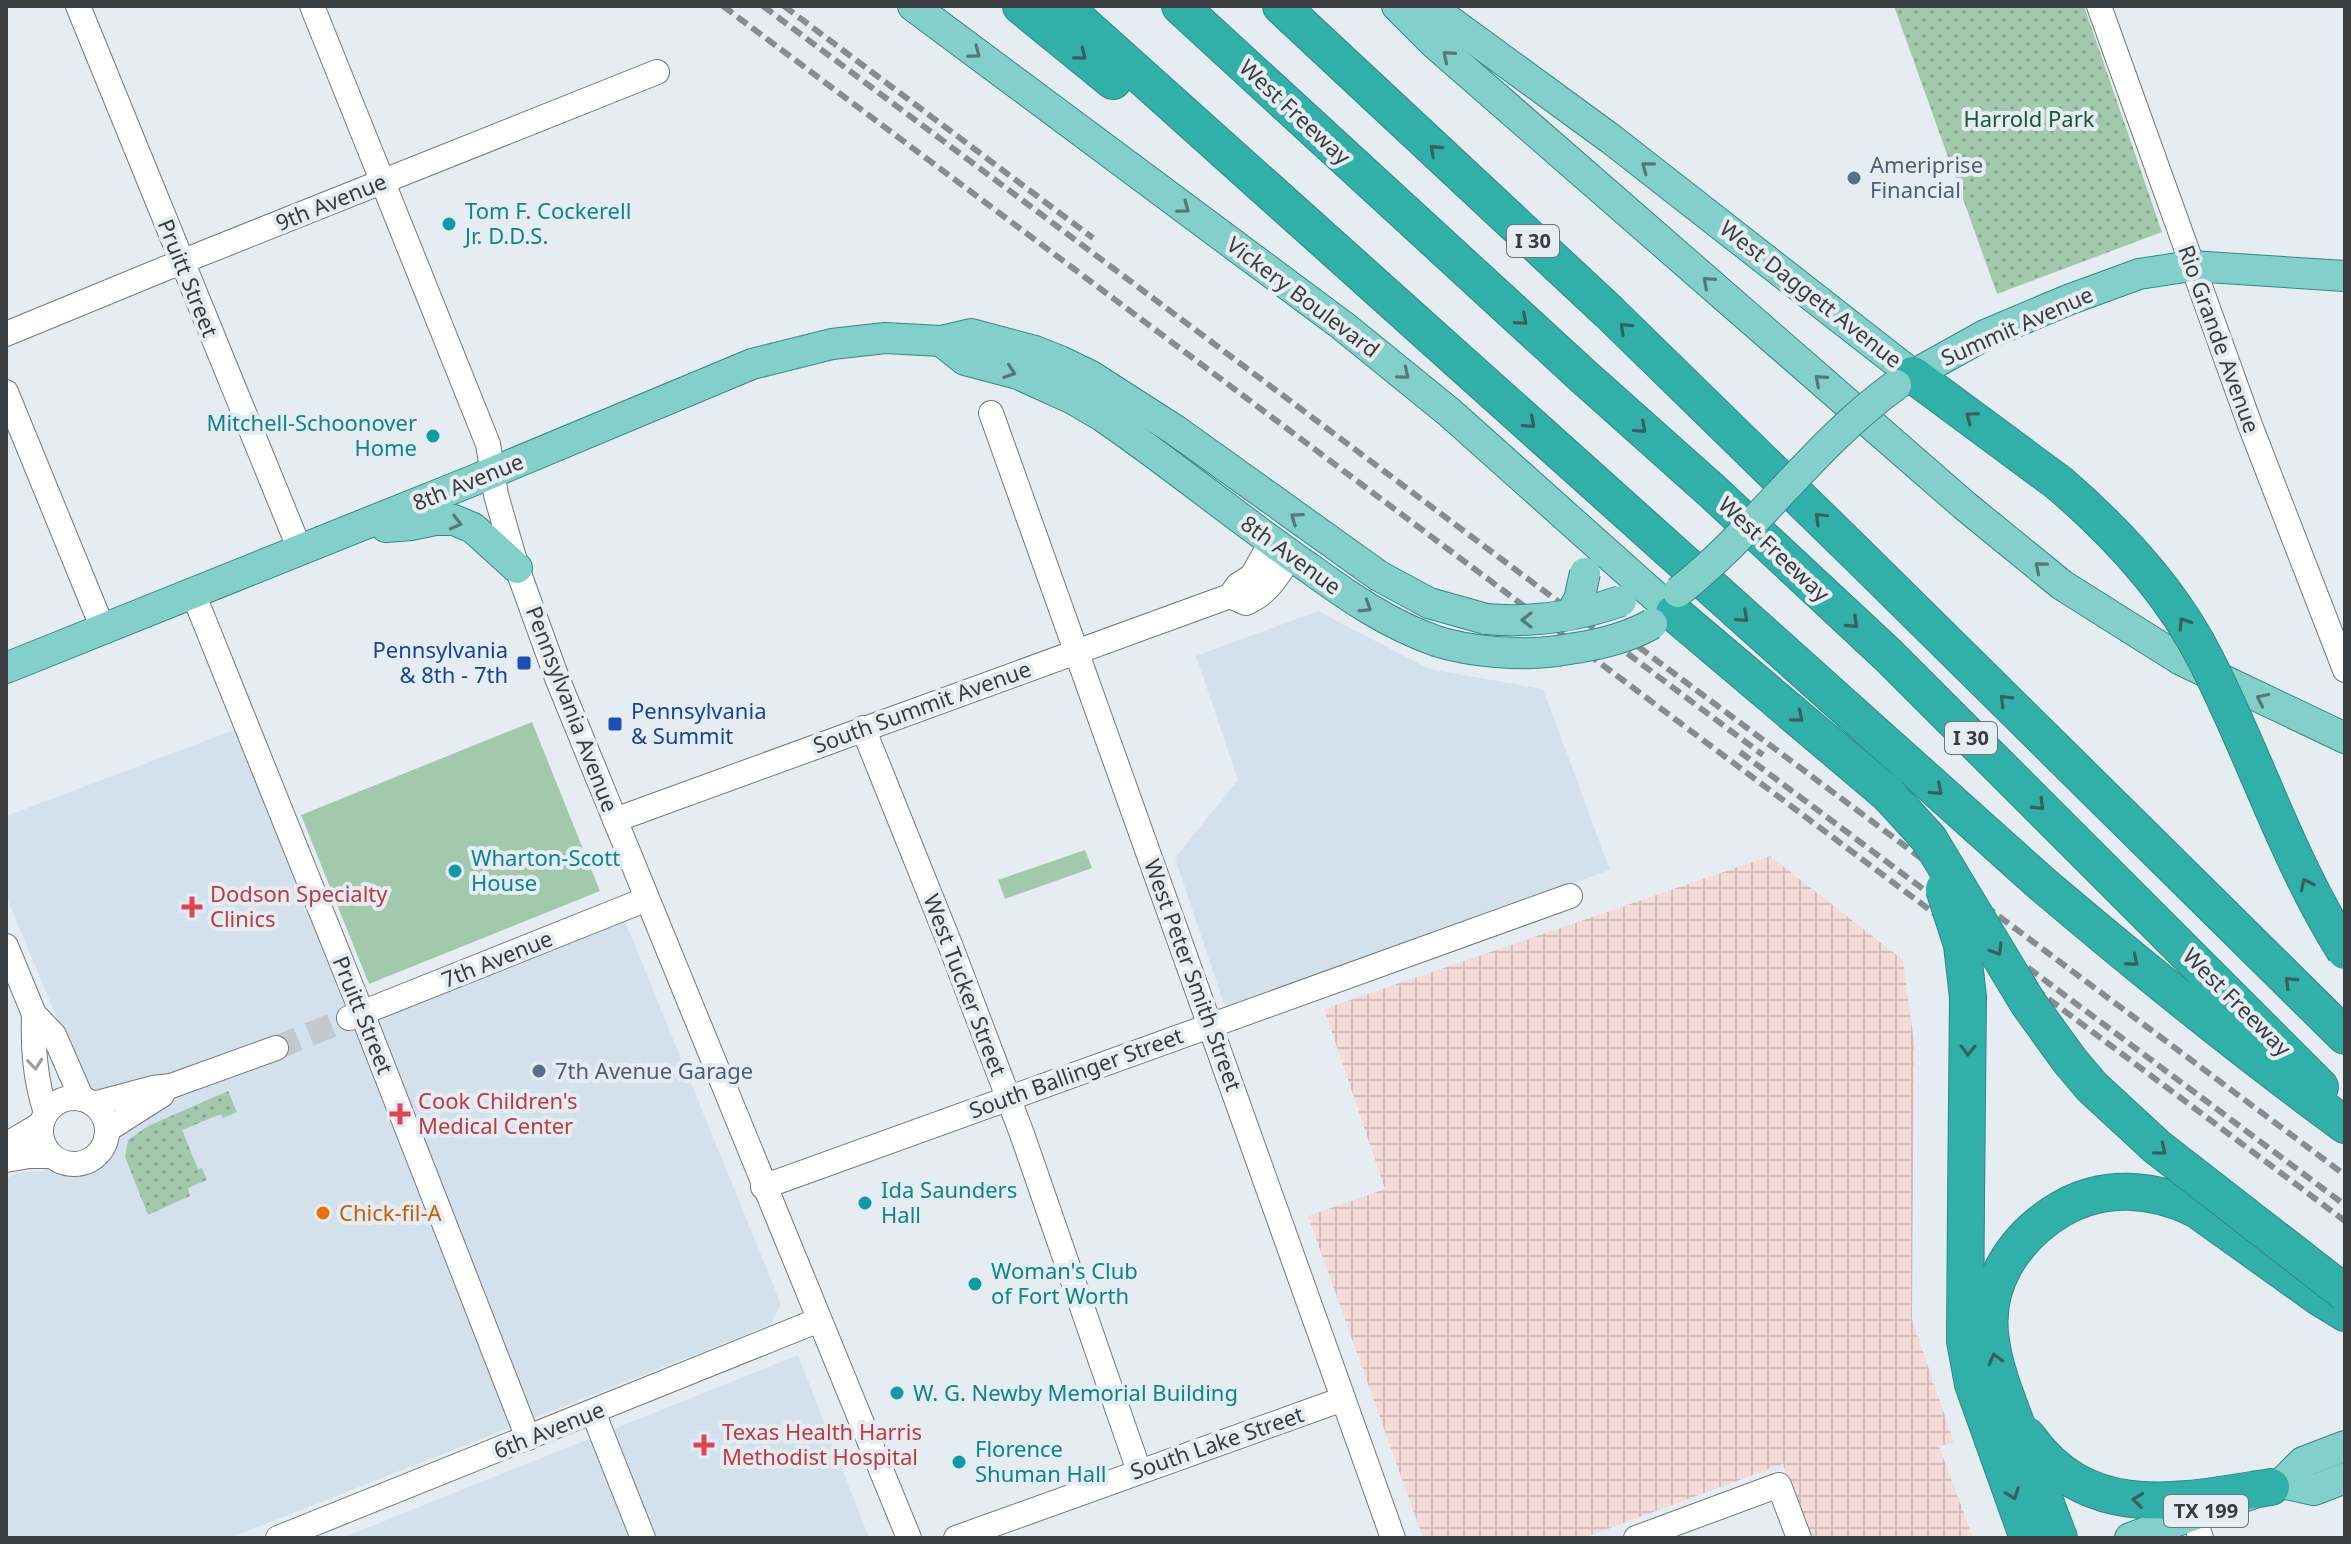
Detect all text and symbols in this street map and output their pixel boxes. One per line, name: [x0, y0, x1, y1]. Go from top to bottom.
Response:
one-way arrow: [967, 43, 981, 57]
one-way arrow: [1072, 46, 1087, 60]
one-way arrow: [1443, 51, 1458, 65]
street label: West Freeway: [1234, 52, 1358, 171]
park label: Harrold Park: [1963, 103, 2095, 133]
one-way arrow: [1430, 144, 1444, 159]
place label: Ameriprise Financial: [1870, 149, 1983, 204]
one-way arrow: [1641, 162, 1656, 176]
street label: 9th Avenue: [271, 165, 391, 237]
marker: Ameriprise Financial: [1845, 169, 1863, 187]
place label: Tom F. Cockerell Jr. D.D.S.: [463, 195, 631, 250]
one-way arrow: [1175, 198, 1190, 212]
street label: West Daggett Avenue: [1714, 213, 1909, 374]
street label: Pruitt Street: [152, 214, 226, 341]
marker: Tom F. Cockerell Jr. D.D.S.: [440, 215, 458, 233]
road number: I 30: [1507, 225, 1559, 257]
street label: Vickery Boulevard: [1221, 229, 1386, 364]
street label: Rio Grande Avenue: [2172, 241, 2268, 437]
one-way arrow: [1702, 277, 1717, 292]
street label: Summit Avenue: [1936, 278, 2097, 372]
one-way arrow: [1512, 310, 1527, 324]
one-way arrow: [1619, 322, 1634, 337]
one-way arrow: [1002, 363, 1016, 379]
one-way arrow: [1395, 365, 1410, 379]
one-way arrow: [1815, 375, 1830, 390]
place label: Mitchell-Schoonover Home: [206, 407, 417, 462]
one-way arrow: [1521, 413, 1536, 428]
one-way arrow: [1965, 413, 1980, 427]
one-way arrow: [1632, 418, 1647, 433]
marker: Mitchell-Schoonover Home: [424, 427, 442, 445]
street label: 8th Avenue: [408, 445, 528, 517]
street label: West Freeway: [1713, 489, 1837, 608]
street label: 8th Avenue: [1235, 508, 1348, 601]
one-way arrow: [1290, 513, 1304, 528]
one-way arrow: [1815, 513, 1829, 527]
one-way arrow: [449, 514, 463, 531]
one-way arrow: [2034, 562, 2049, 577]
one-way arrow: [1357, 598, 1372, 613]
street label: Pennsylvania Avenue: [520, 601, 626, 816]
one-way arrow: [1733, 607, 1748, 622]
one-way arrow: [1520, 611, 1533, 629]
one-way arrow: [1844, 613, 1858, 628]
one-way arrow: [2179, 617, 2194, 632]
place label: Pennsylvania & 8th - 7th: [373, 634, 508, 689]
street label: South Summit Avenue: [809, 653, 1035, 759]
marker: Pennsylvania & 8th - 7th: [515, 654, 533, 672]
one-way arrow: [2256, 693, 2271, 709]
place label: Pennsylvania & Summit: [631, 695, 766, 750]
one-way arrow: [2000, 695, 2014, 709]
one-way arrow: [1789, 707, 1804, 722]
marker: Pennsylvania & Summit: [606, 715, 624, 733]
road number: I 30: [1945, 722, 1997, 754]
one-way arrow: [1928, 781, 1942, 795]
one-way arrow: [2030, 796, 2044, 810]
place label: Wharton-Scott House: [471, 842, 620, 897]
street label: West Peter Smith Street: [1138, 855, 1250, 1095]
marker: Wharton-Scott House: [446, 862, 464, 880]
one-way arrow: [2300, 877, 2316, 892]
place label: Dodson Specialty Clinics: [210, 878, 388, 933]
street label: West Tucker Street: [917, 889, 1014, 1080]
marker: Dodson Specialty Clinics: [181, 896, 203, 918]
street label: 7th Avenue: [437, 922, 557, 994]
one-way arrow: [1987, 941, 2003, 956]
street label: West Freeway: [2177, 941, 2299, 1063]
street label: Pruitt Street: [327, 951, 401, 1078]
one-way arrow: [2123, 951, 2138, 966]
one-way arrow: [2284, 976, 2299, 991]
street label: South Ballinger Street: [964, 1019, 1187, 1125]
one-way arrow: [1959, 1044, 1977, 1057]
place label: 7th Avenue Garage: [555, 1055, 753, 1085]
one-way arrow: [26, 1058, 43, 1071]
marker: 7th Avenue Garage: [530, 1062, 548, 1080]
place label: Cook Children's Medical Center: [418, 1085, 578, 1140]
marker: Cook Children's Medical Center: [389, 1103, 411, 1125]
one-way arrow: [2152, 1140, 2166, 1155]
place label: Ida Saunders Hall: [881, 1174, 1017, 1229]
marker: Ida Saunders Hall: [856, 1194, 874, 1212]
place label: Chick-fil-A: [339, 1197, 443, 1227]
marker: Chick-fil-A: [314, 1204, 332, 1222]
place label: Woman's Club of Fort Worth: [991, 1255, 1138, 1310]
marker: Woman's Club of Fort Worth: [966, 1275, 984, 1293]
one-way arrow: [1988, 1353, 2005, 1366]
place label: W. G. Newby Memorial Building: [913, 1377, 1238, 1407]
marker: W. G. Newby Memorial Building: [888, 1384, 906, 1402]
street label: 6th Avenue: [489, 1393, 609, 1465]
street label: South Lake Street: [1126, 1398, 1307, 1486]
place label: Texas Health Harris Methodist Hospital: [722, 1416, 922, 1471]
place label: Florence Shuman Hall: [975, 1433, 1107, 1488]
marker: Texas Health Harris Methodist Hospital: [693, 1434, 715, 1456]
marker: Florence Shuman Hall: [950, 1453, 968, 1471]
one-way arrow: [2003, 1487, 2019, 1501]
one-way arrow: [2131, 1492, 2144, 1509]
road number: TX 199: [2164, 1495, 2248, 1527]

